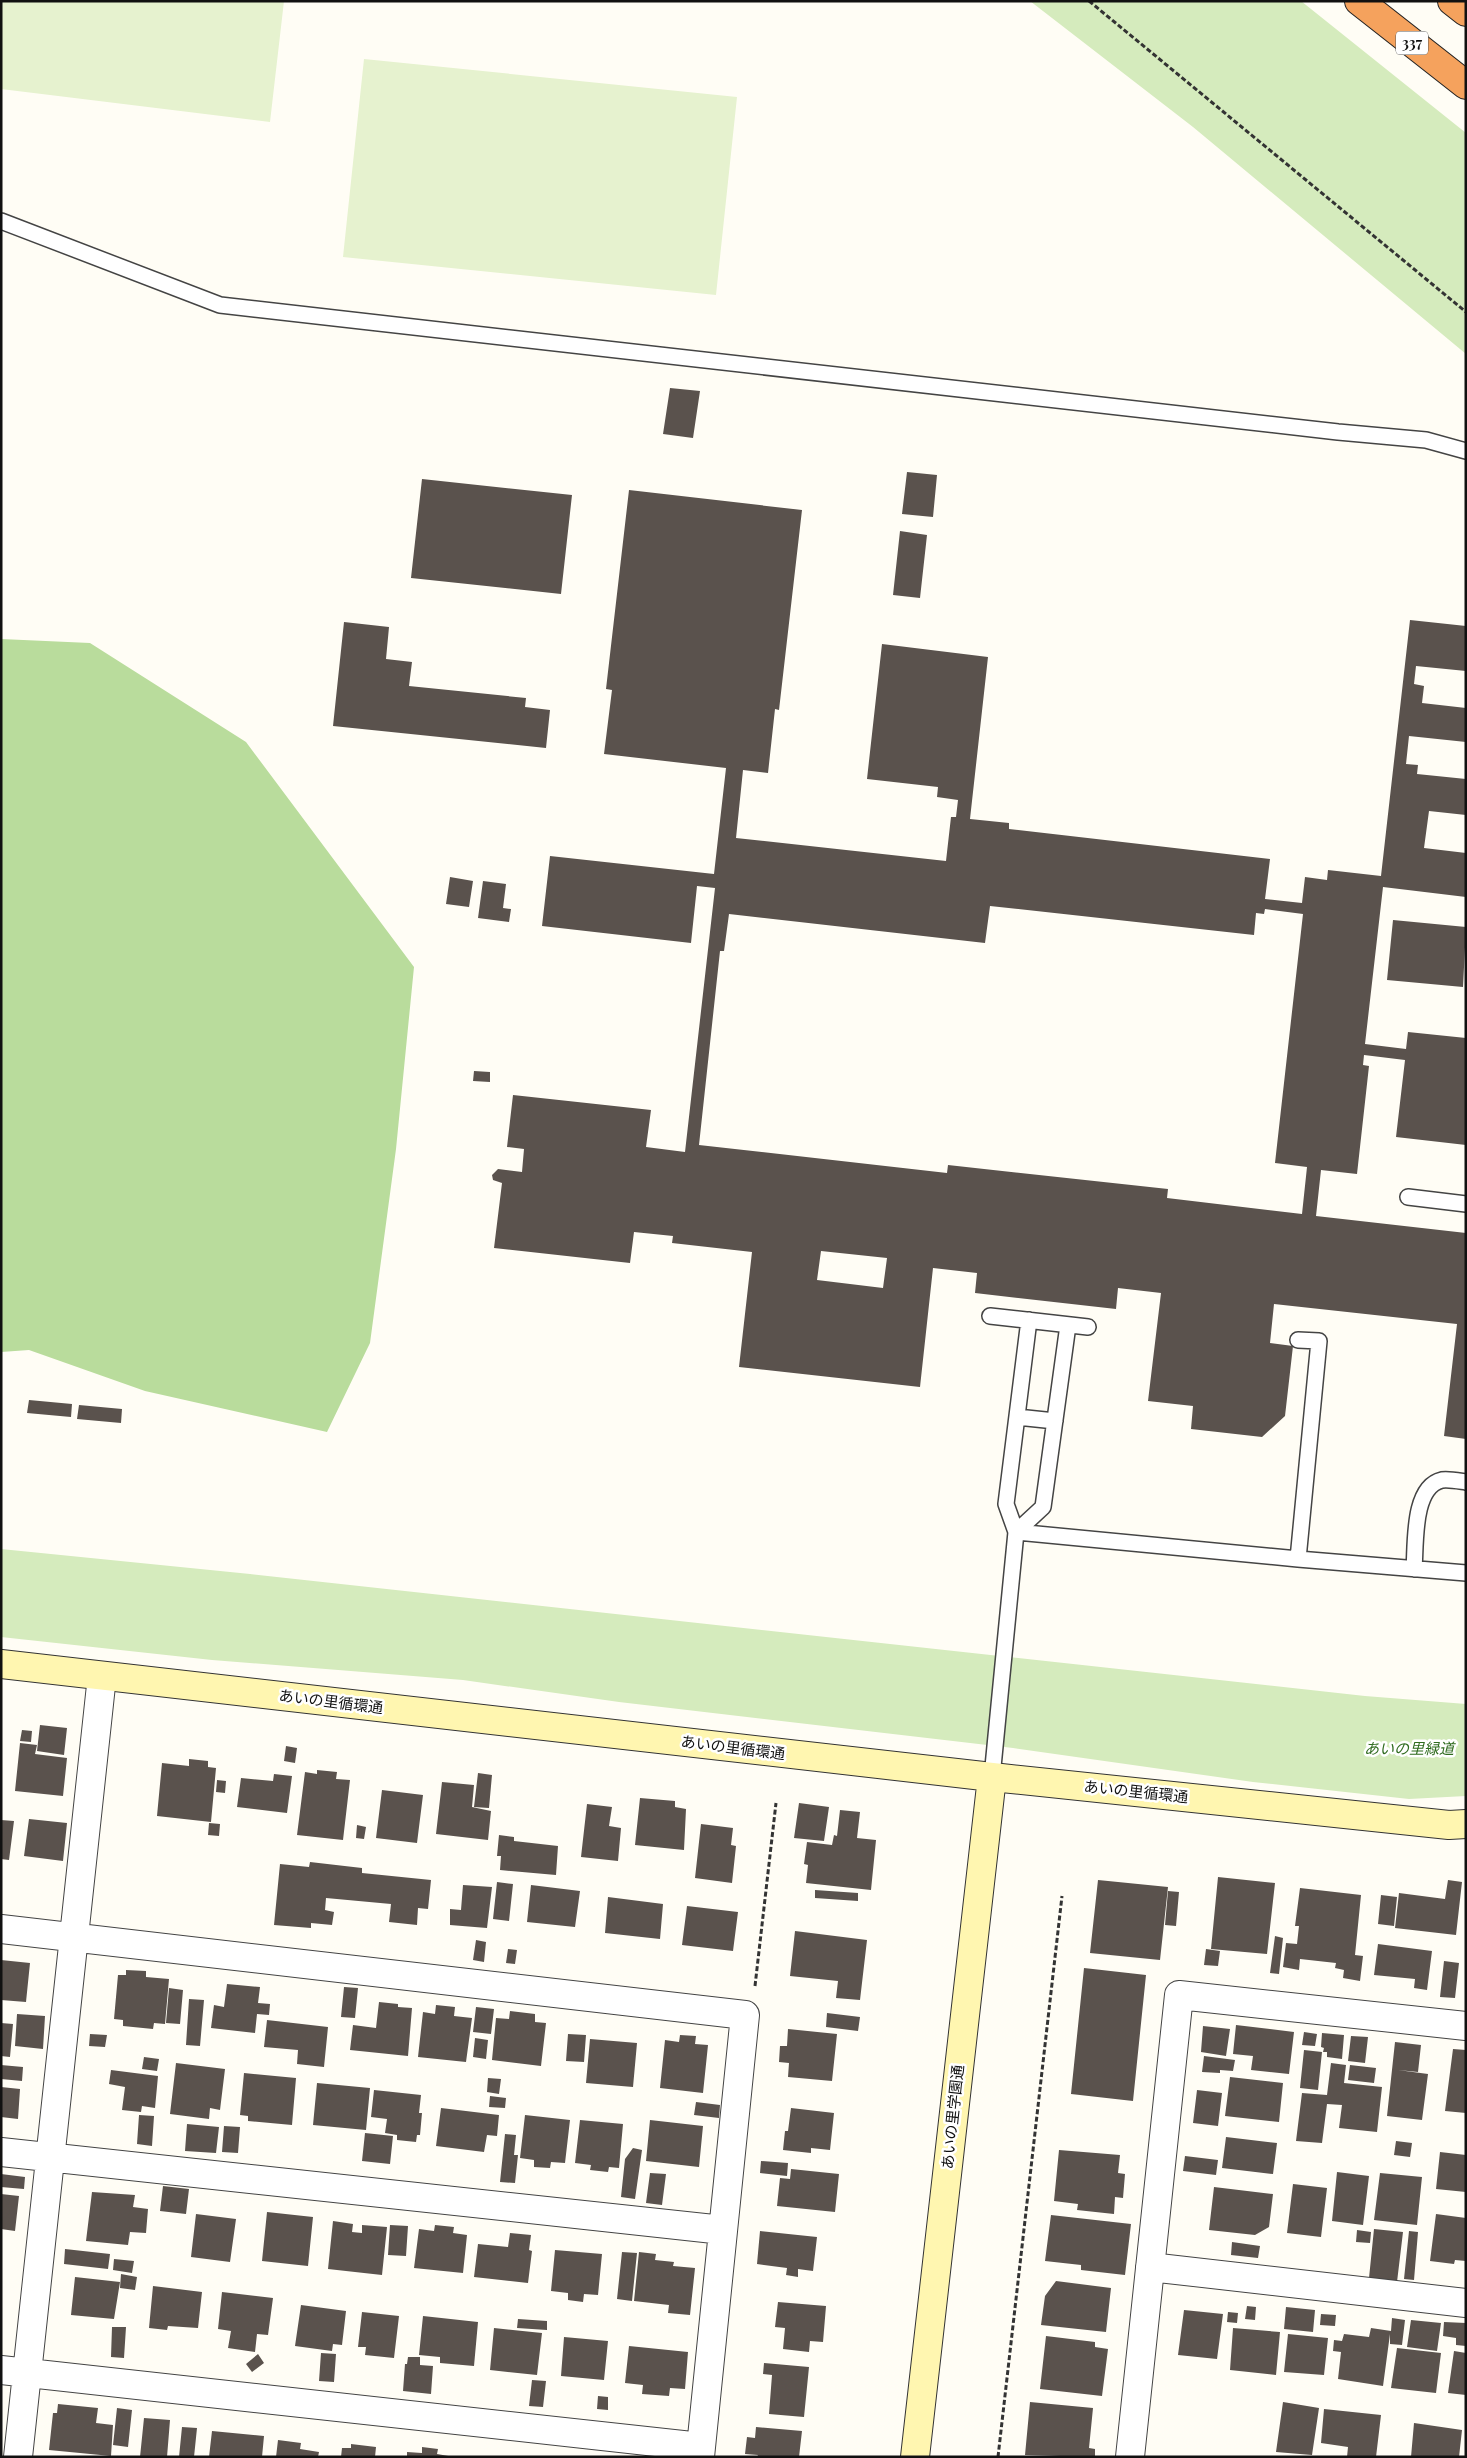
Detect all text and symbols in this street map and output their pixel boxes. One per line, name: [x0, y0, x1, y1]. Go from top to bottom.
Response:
road number: 337: [1396, 32, 1428, 54]
street label: あいの里循環通: [278, 1685, 384, 1717]
street label: あいの里循環通: [680, 1731, 786, 1763]
park label: あいの里緑道: [1364, 1738, 1456, 1758]
street label: あいの里循環通: [1083, 1776, 1189, 1806]
street label: あいの里学園通: [937, 2064, 967, 2170]

